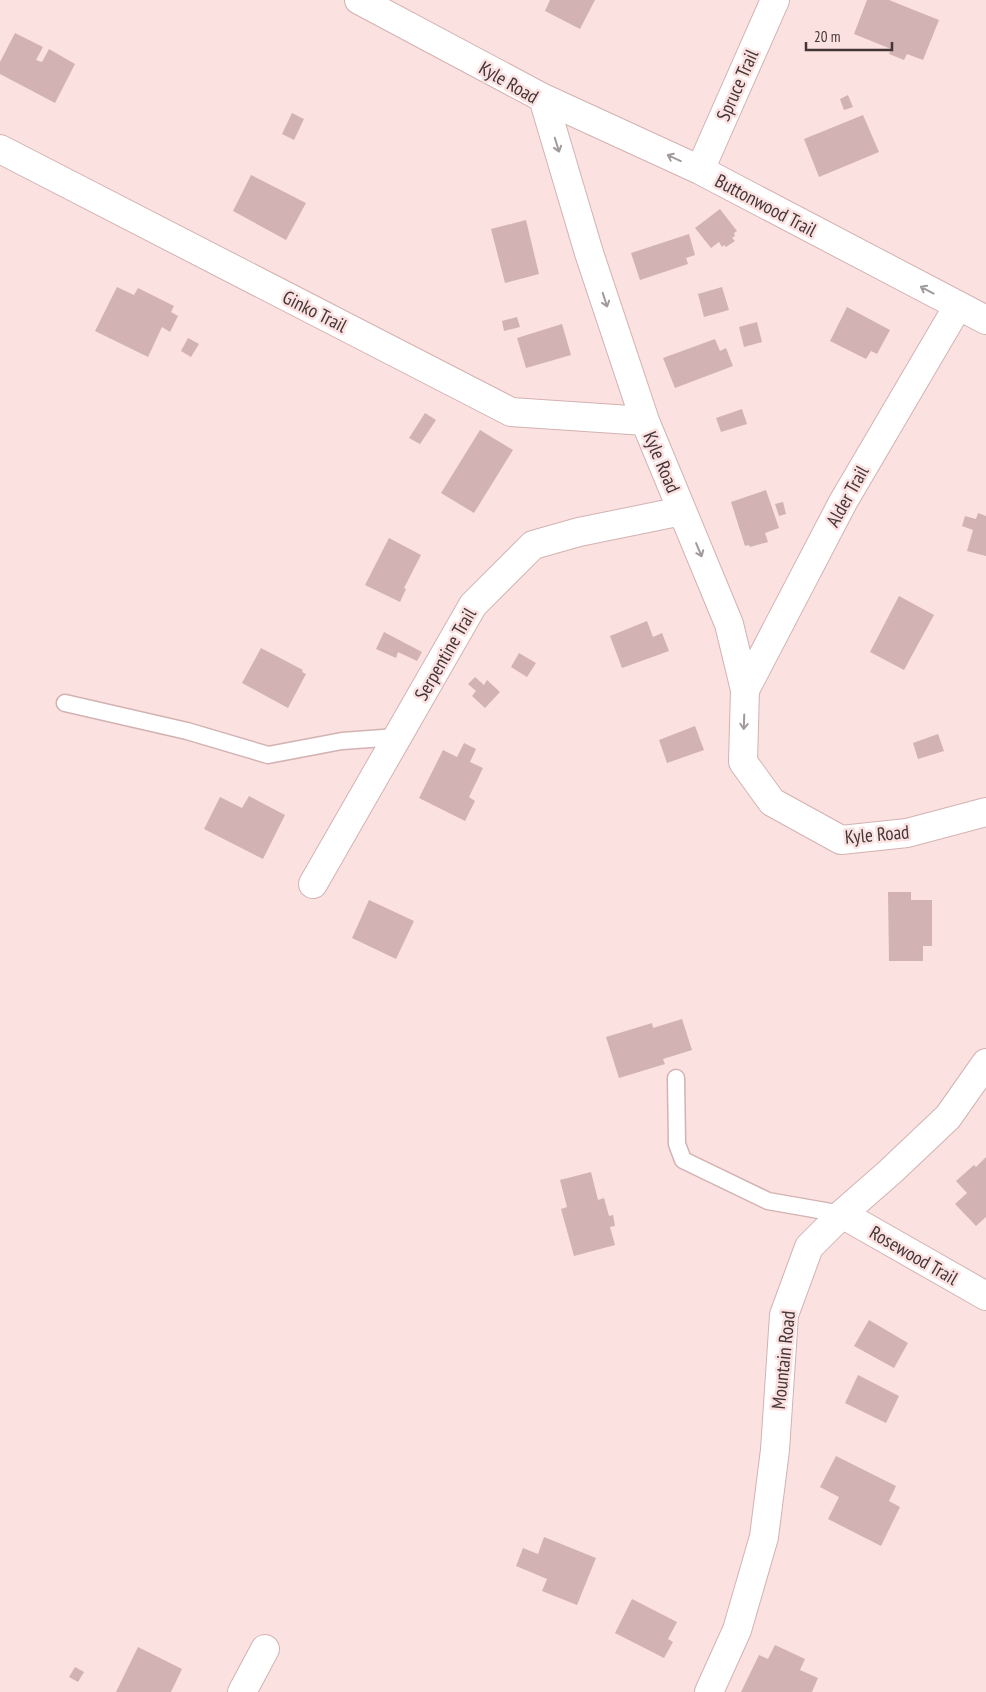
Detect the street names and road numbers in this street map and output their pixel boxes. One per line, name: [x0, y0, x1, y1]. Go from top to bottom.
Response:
street label: Spruce Trail: [711, 45, 764, 125]
street label: Kyle Road: [475, 56, 543, 108]
street label: Buttonwood Trail: [711, 168, 821, 242]
street label: Ginko Trail: [279, 285, 352, 338]
street label: Kyle Road: [638, 428, 686, 496]
street label: Alder Trail: [820, 461, 874, 531]
street label: Serpentine Trail: [409, 603, 481, 705]
street label: Kyle Road: [844, 819, 910, 849]
street label: Rosewood Trail: [865, 1220, 963, 1290]
street label: Mountain Road: [766, 1310, 800, 1410]

